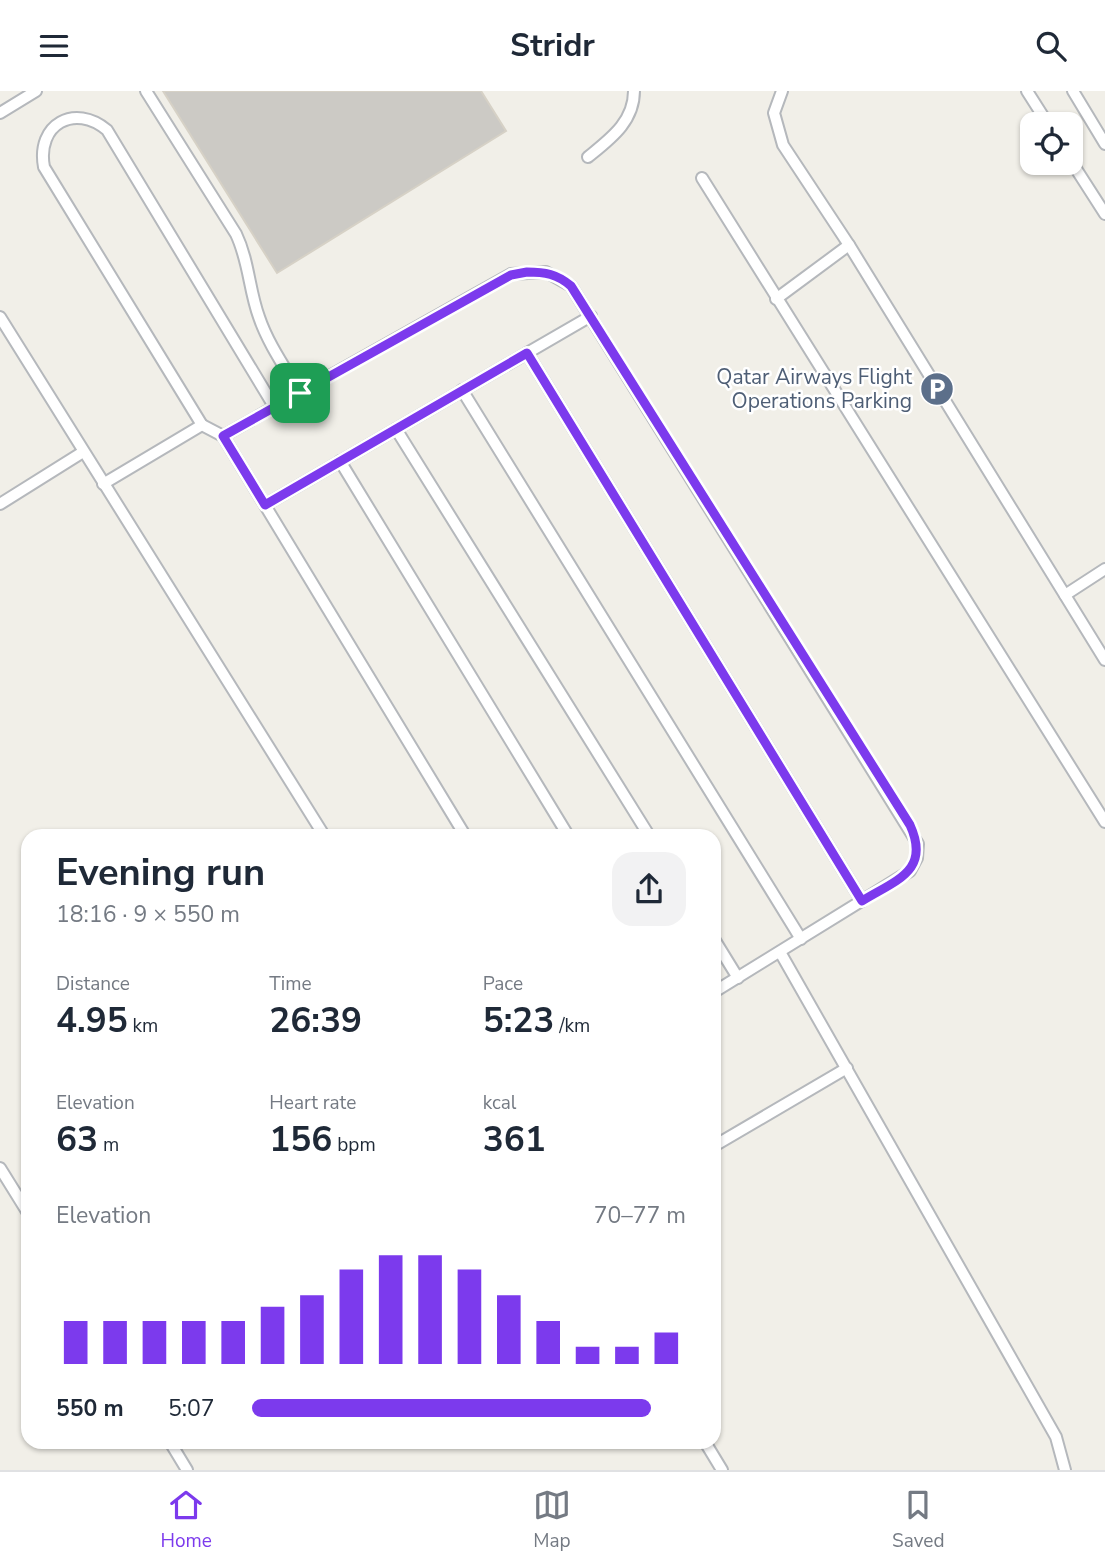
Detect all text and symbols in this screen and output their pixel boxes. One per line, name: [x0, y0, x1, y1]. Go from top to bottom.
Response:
text: Stridr: [510, 24, 595, 67]
icon: menu: [35, 27, 73, 65]
icon: search: [1032, 27, 1070, 65]
map controls: [1020, 112, 1083, 175]
button: locate: [1020, 112, 1083, 175]
pin: [270, 363, 330, 423]
place label: Qatar Airways Flight Operations Parking: [716, 363, 913, 415]
parking icon: Qatar Airways Flight Operations Parking: [918, 370, 956, 408]
icon: arrive: [281, 374, 319, 412]
text: Evening run: [56, 847, 265, 898]
button: share: [612, 852, 686, 926]
text: 18:16 · 9 × 550 m: [56, 899, 240, 930]
text: Distance: [56, 971, 130, 997]
text: Time: [269, 971, 312, 997]
text: Pace: [483, 971, 523, 997]
text: 4.95: [56, 997, 128, 1044]
text: 26:39: [269, 997, 362, 1044]
text: 5:23: [483, 997, 554, 1044]
text: km: [128, 1013, 158, 1039]
text: /km: [554, 1013, 590, 1039]
text: Elevation: [56, 1090, 135, 1116]
text: Heart rate: [269, 1090, 356, 1116]
text: kcal: [483, 1090, 516, 1116]
text: 63: [56, 1116, 98, 1163]
text: 156: [269, 1116, 332, 1163]
text: 361: [483, 1116, 546, 1163]
text: m: [98, 1132, 119, 1158]
text: bpm: [332, 1132, 376, 1158]
text: Elevation: [56, 1200, 151, 1231]
text: 70–77 m: [594, 1200, 686, 1231]
text: 550 m: [56, 1393, 124, 1424]
text: 5:07: [168, 1393, 215, 1424]
tab: Home: [161, 1486, 212, 1554]
tab: Map: [533, 1486, 571, 1554]
tab: Saved: [892, 1486, 944, 1554]

